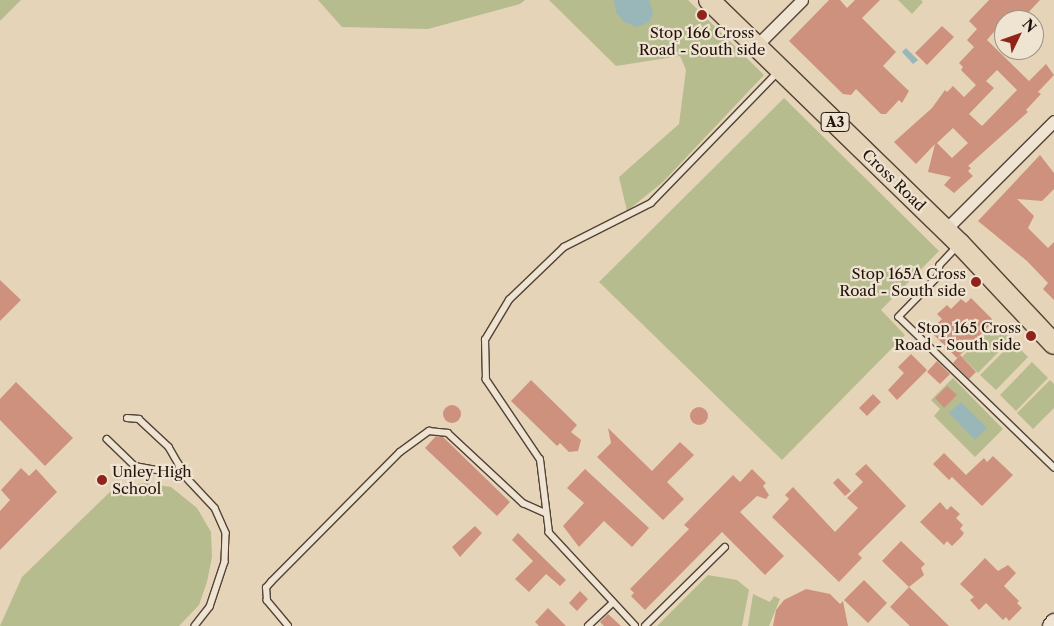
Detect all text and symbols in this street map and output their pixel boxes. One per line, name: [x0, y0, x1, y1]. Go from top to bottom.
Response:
marker: Stop 166 Cross Road - South side: [696, 9, 708, 21]
north arrow: [994, 10, 1044, 60]
text: N: [1019, 15, 1040, 36]
place label: Stop 166 Cross Road - South side: [639, 23, 765, 58]
road number: A3: [820, 110, 850, 134]
street label: Cross Road: [859, 145, 929, 215]
place label: Stop 165A Cross Road - South side: [839, 264, 966, 299]
marker: Stop 165A Cross Road - South side: [970, 276, 982, 288]
place label: Stop 165 Cross Road - South side: [894, 318, 1021, 353]
marker: Stop 165 Cross Road - South side: [1025, 330, 1037, 342]
place label: Unley High School: [112, 462, 192, 497]
marker: Unley High School: [96, 474, 108, 486]

